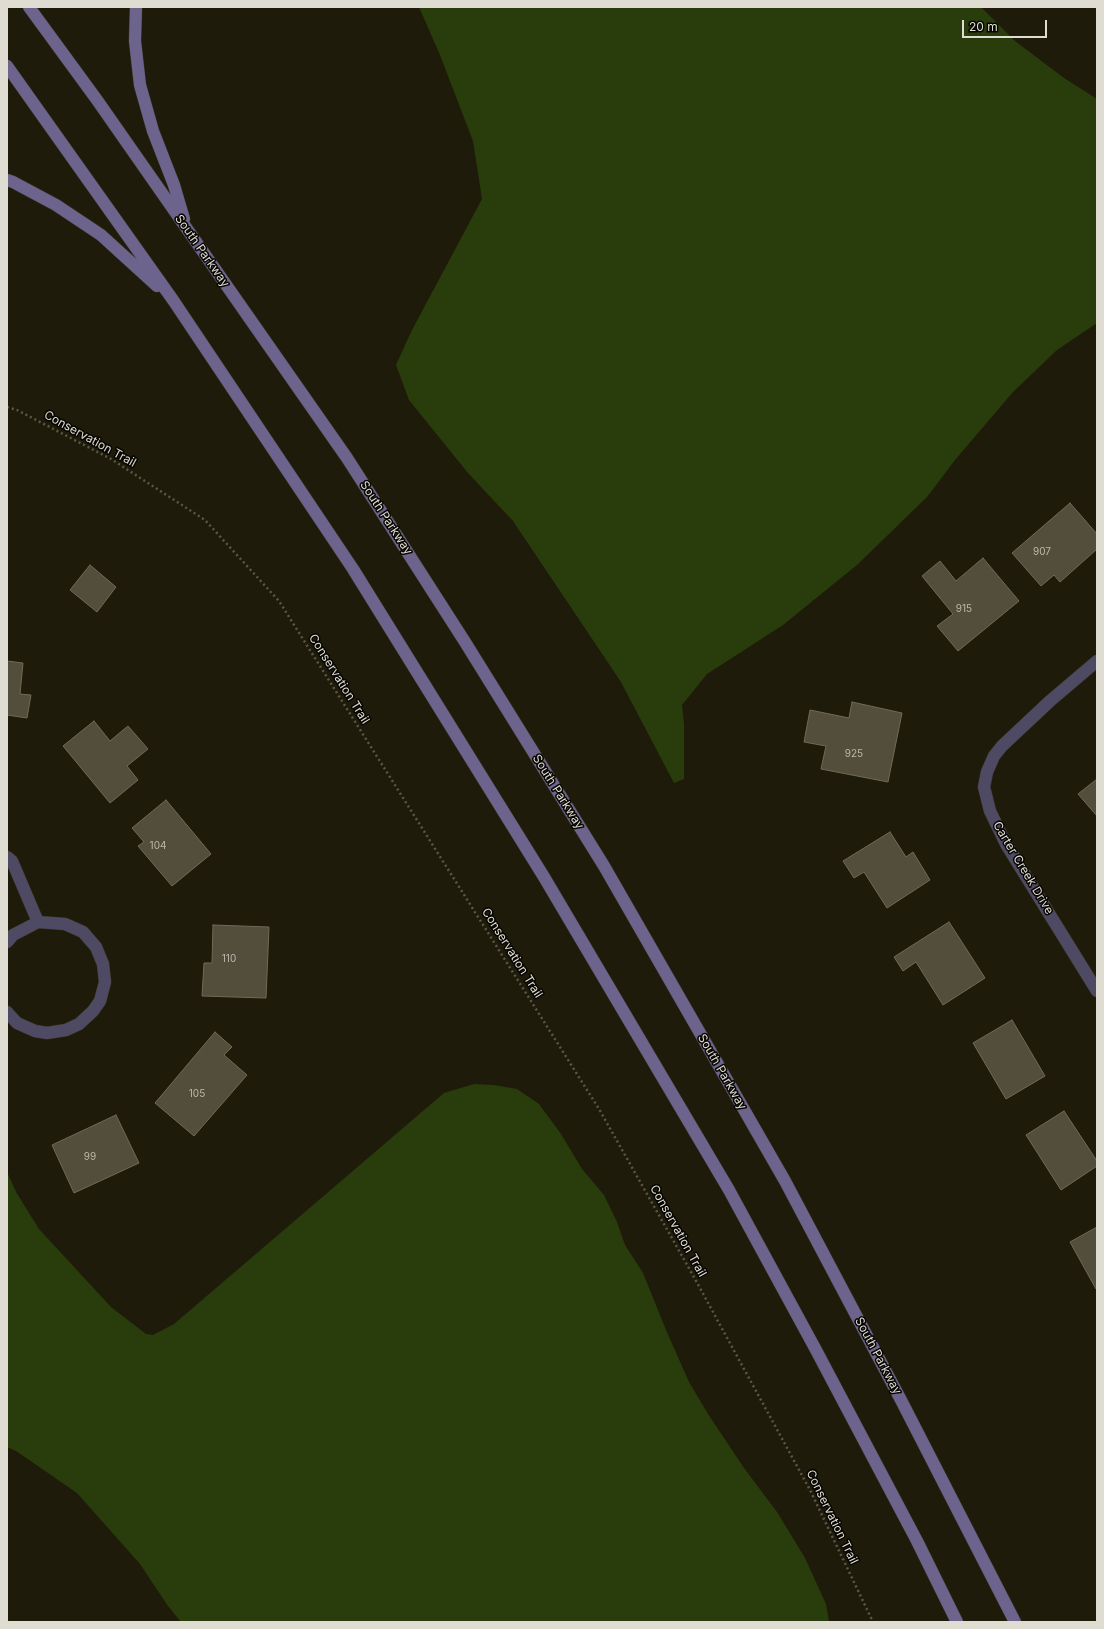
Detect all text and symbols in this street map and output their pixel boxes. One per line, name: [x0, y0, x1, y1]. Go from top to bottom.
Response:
scale bar: [964, 12, 1049, 38]
text: 20 m: [969, 19, 998, 34]
street label: South Parkway: [172, 212, 232, 290]
street label: Conservation Trail: [41, 408, 139, 470]
street label: South Parkway: [357, 478, 415, 558]
house number: 907: [1033, 546, 1051, 558]
house number: 915: [956, 603, 972, 615]
street label: Conservation Trail: [306, 631, 372, 727]
house number: 925: [845, 748, 863, 760]
street label: South Parkway: [529, 752, 587, 832]
street label: Carter Creek Drive: [990, 819, 1056, 917]
house number: 104: [150, 840, 166, 852]
street label: Conservation Trail: [479, 905, 545, 1001]
house number: 110: [222, 953, 236, 965]
street label: South Parkway: [694, 1032, 750, 1112]
house number: 105: [189, 1088, 205, 1100]
house number: 99: [84, 1151, 96, 1163]
street label: Conservation Trail: [647, 1182, 709, 1280]
street label: South Parkway: [852, 1315, 904, 1397]
street label: Conservation Trail: [803, 1467, 861, 1567]

